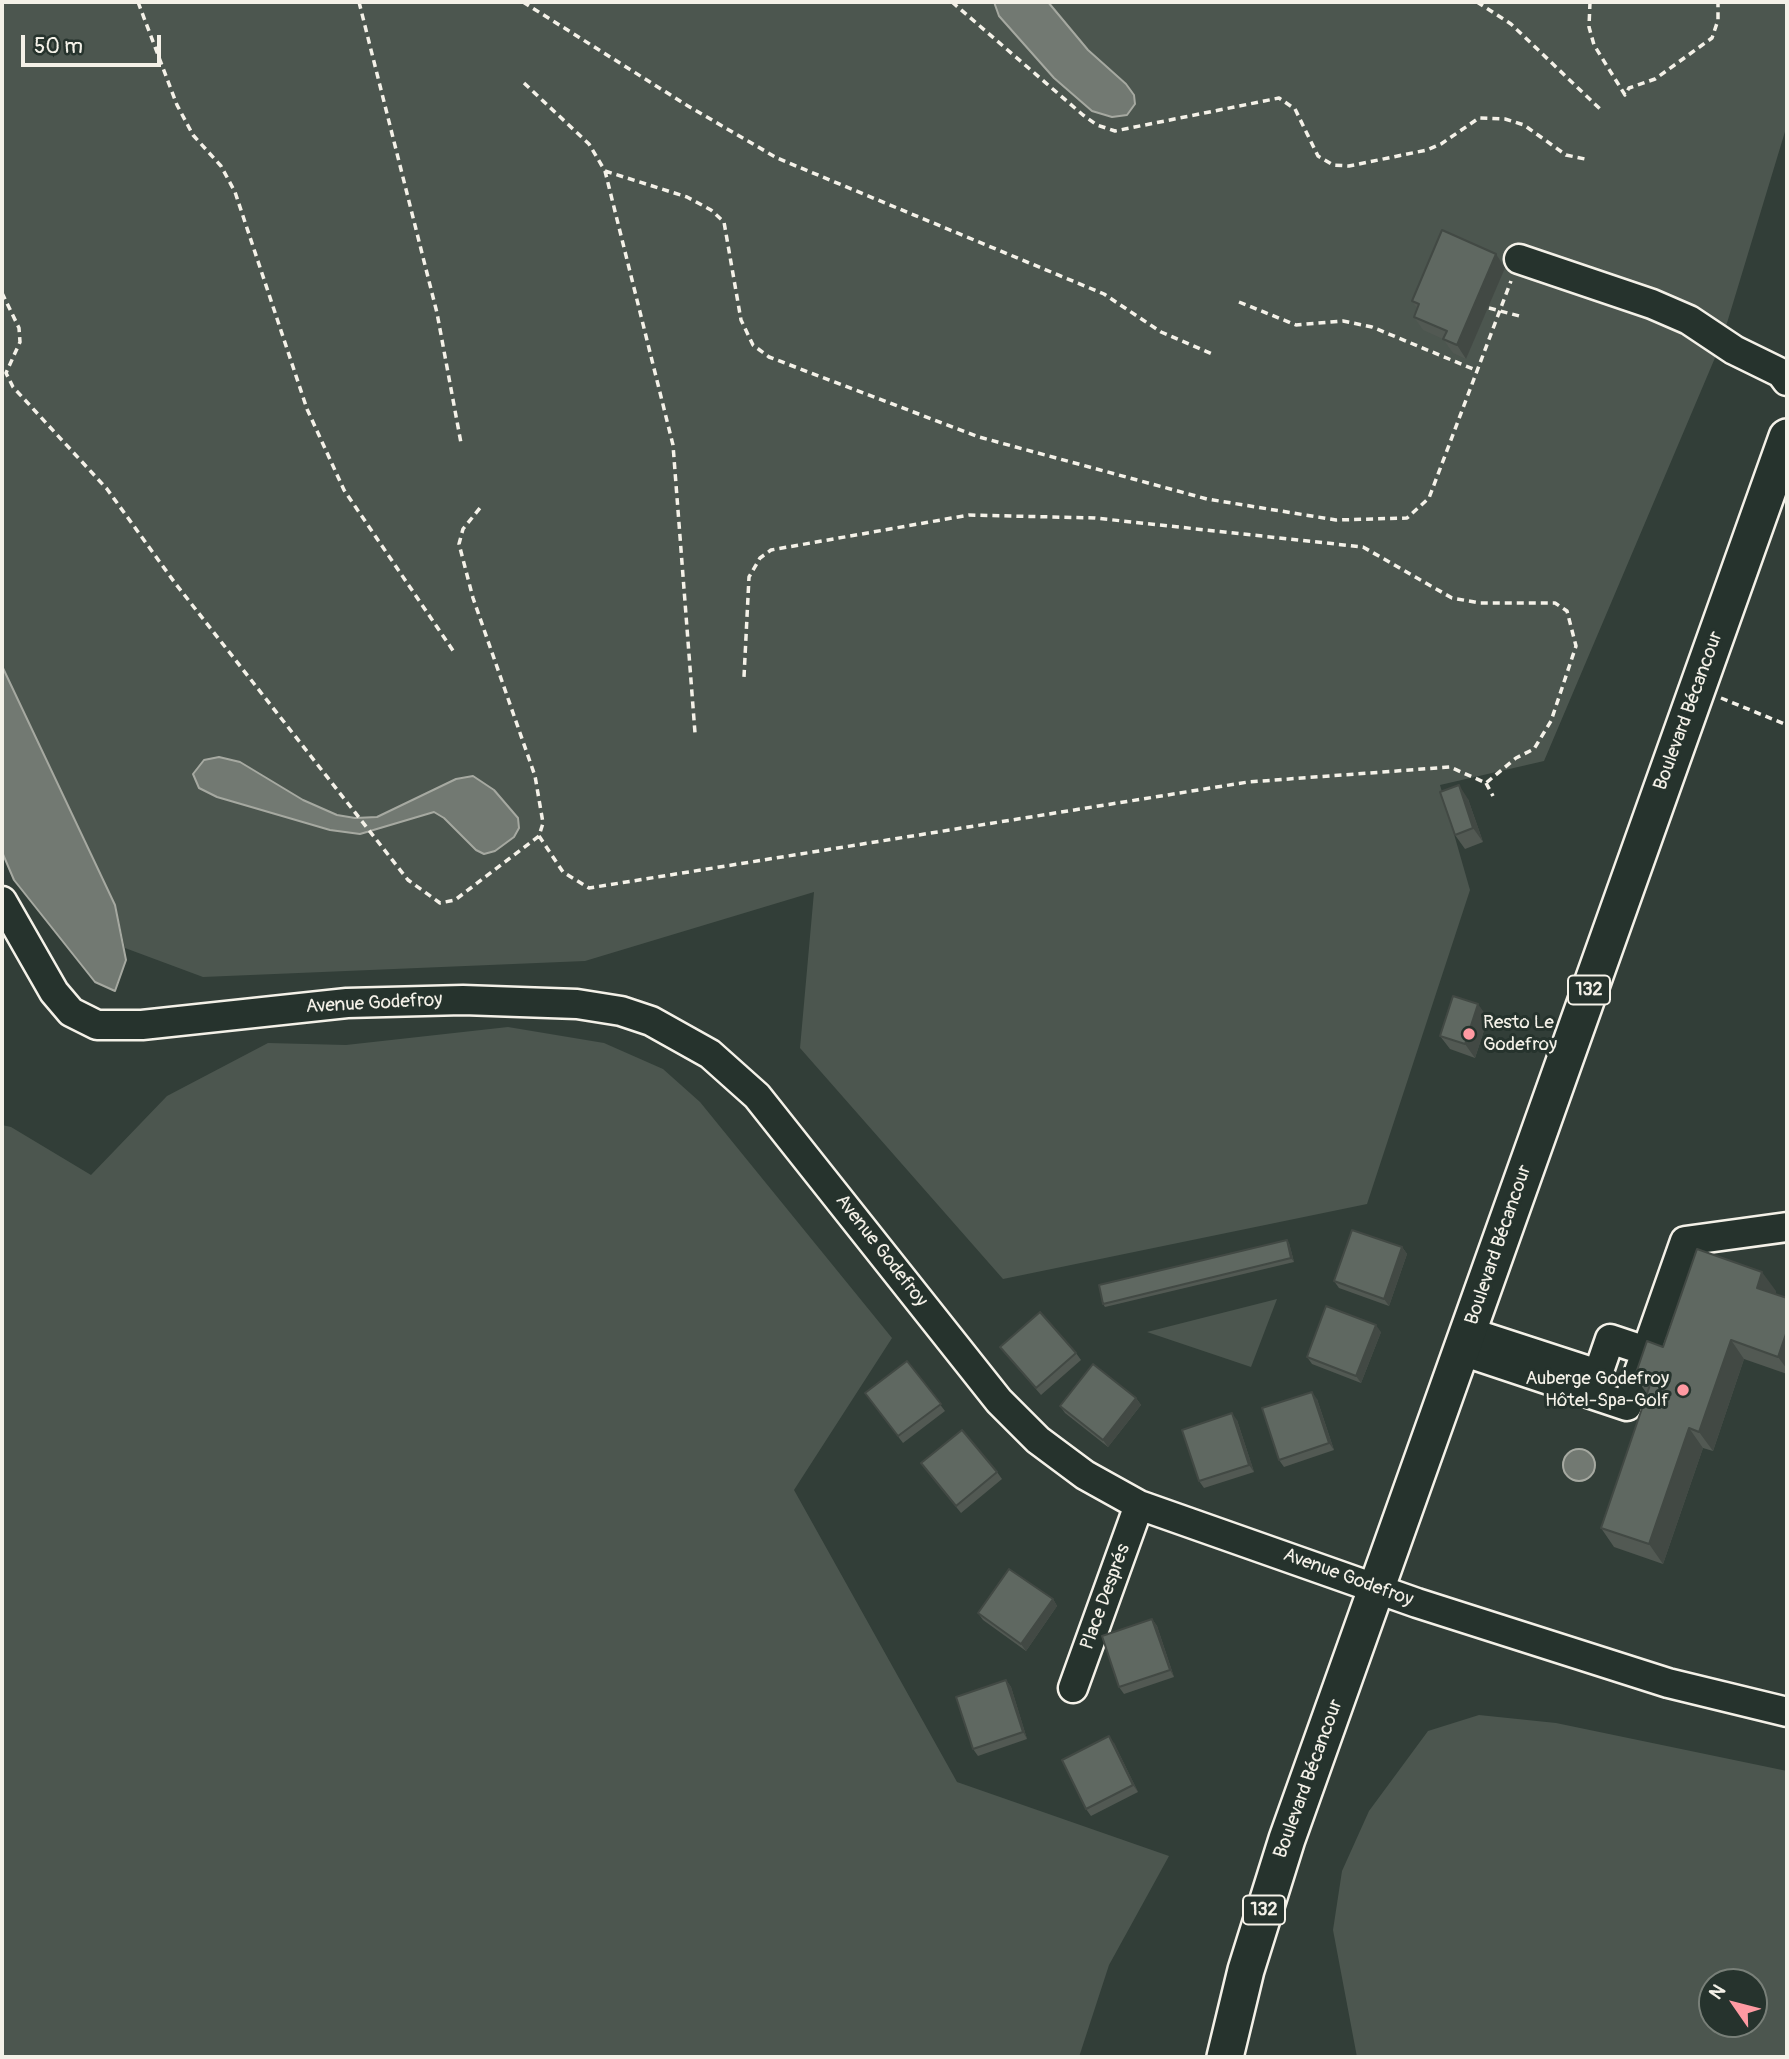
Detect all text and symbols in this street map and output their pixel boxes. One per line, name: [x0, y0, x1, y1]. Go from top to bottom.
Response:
scale bar: [24, 21, 164, 65]
text: 50 m: [34, 33, 83, 60]
street label: Boulevard Bécancour: [1650, 628, 1728, 794]
road number: 132: [1568, 975, 1610, 1004]
street label: Avenue Godefroy: [305, 989, 443, 1019]
place label: Resto Le Godefroy: [1483, 1012, 1557, 1056]
marker: Resto Le Godefroy: [1461, 1026, 1477, 1042]
street label: Boulevard Bécancour: [1461, 1162, 1537, 1328]
street label: Avenue Godefroy: [830, 1190, 932, 1312]
place label: Auberge Godefroy Hôtel-Spa-Golf: [1525, 1368, 1669, 1412]
marker: Auberge Godefroy Hôtel-Spa-Golf: [1675, 1382, 1691, 1398]
street label: Place Després: [1076, 1541, 1136, 1653]
street label: Avenue Godefroy: [1280, 1544, 1416, 1612]
street label: Boulevard Bécancour: [1270, 1696, 1348, 1862]
road number: 132: [1243, 1896, 1285, 1924]
north arrow: [1698, 1968, 1768, 2038]
text: N: [1704, 1980, 1731, 2004]

